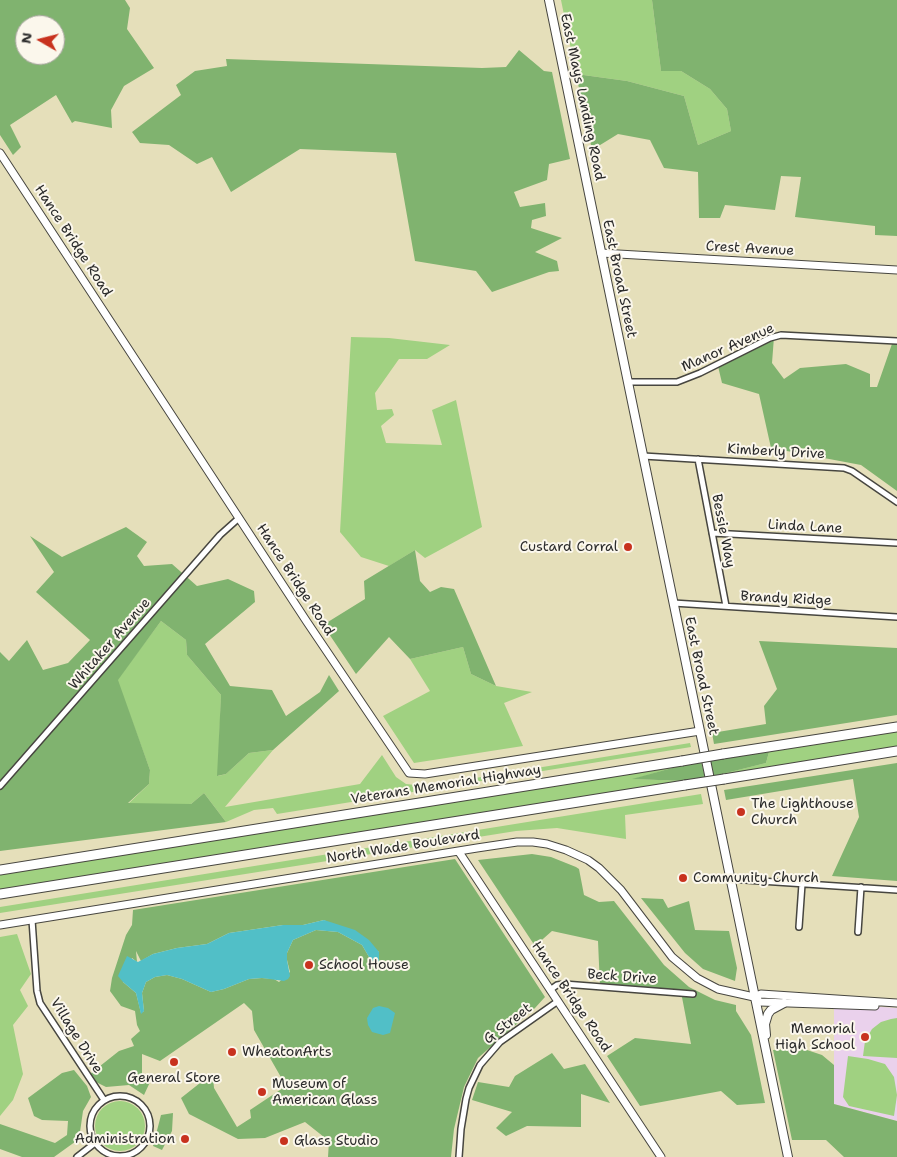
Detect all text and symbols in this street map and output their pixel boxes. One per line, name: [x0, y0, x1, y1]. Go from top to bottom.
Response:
street label: East Mays Landing Road: [556, 12, 608, 182]
north arrow: [15, 15, 65, 65]
text: N: [16, 31, 36, 45]
street label: Hance Bridge Road: [31, 182, 115, 300]
street label: East Broad Street: [598, 218, 640, 340]
street label: Crest Avenue: [705, 238, 795, 260]
street label: Manor Avenue: [679, 320, 777, 376]
street label: Kimberly Drive: [727, 441, 825, 463]
street label: Bessie Way: [708, 493, 738, 569]
street label: Linda Lane: [767, 517, 843, 537]
street label: Hance Bridge Road: [253, 521, 337, 639]
place label: Custard Corral: [520, 539, 618, 555]
marker: Custard Corral: [622, 541, 634, 553]
street label: Brandy Ridge: [740, 588, 832, 610]
street label: Whitaker Avenue: [66, 595, 154, 693]
street label: East Broad Street: [680, 615, 722, 737]
street label: Veterans Memorial Highway: [350, 762, 542, 808]
place label: The Lighthouse Church: [751, 796, 854, 829]
marker: The Lighthouse Church: [735, 806, 747, 818]
street label: North Wade Boulevard: [325, 827, 481, 867]
place label: Community Church: [693, 870, 819, 886]
marker: Community Church: [677, 872, 689, 884]
street label: Hance Bridge Road: [528, 938, 614, 1056]
place label: School House: [319, 957, 409, 973]
marker: School House: [303, 959, 315, 971]
street label: Beck Drive: [587, 966, 657, 988]
street label: Village Drive: [46, 995, 106, 1077]
street label: G Street: [481, 1000, 535, 1048]
place label: Memorial High School: [775, 1021, 855, 1054]
marker: Memorial High School: [859, 1031, 871, 1043]
place label: WheatonArts: [242, 1044, 332, 1060]
marker: WheatonArts: [226, 1046, 238, 1058]
marker: General Store: [168, 1056, 180, 1068]
place label: General Store: [127, 1070, 221, 1086]
place label: Museum of American Glass: [272, 1076, 377, 1108]
marker: Museum of American Glass: [256, 1086, 268, 1098]
place label: Administration: [75, 1131, 175, 1147]
marker: Administration: [179, 1133, 191, 1145]
place label: Glass Studio: [294, 1133, 378, 1149]
marker: Glass Studio: [278, 1135, 290, 1147]

